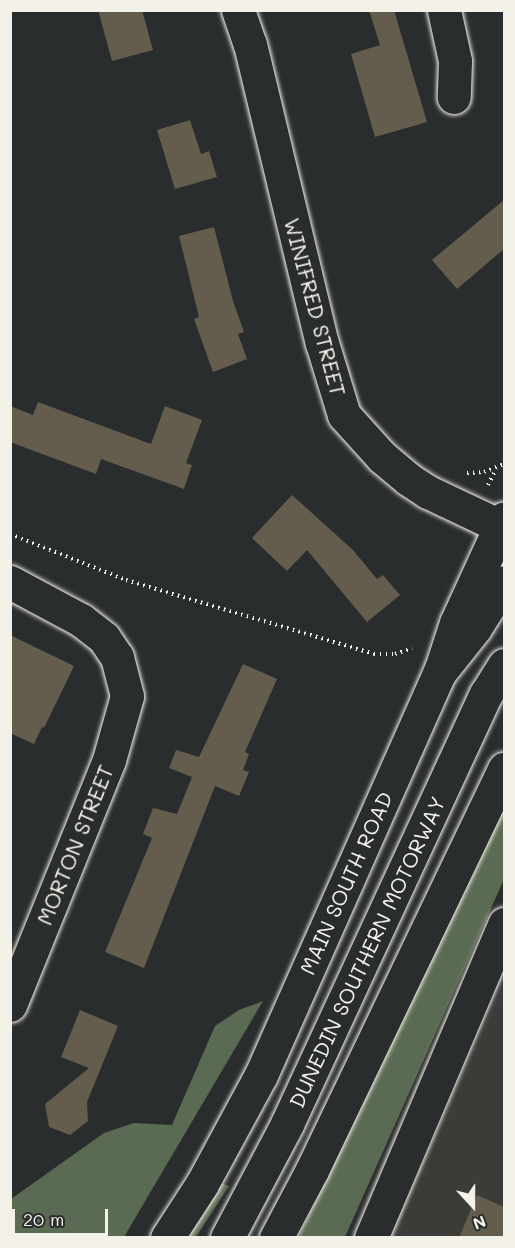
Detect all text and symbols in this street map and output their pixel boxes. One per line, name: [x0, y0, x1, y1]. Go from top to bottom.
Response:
street label: WINIFRED STREET: [279, 215, 351, 399]
street label: MORTON STREET: [31, 761, 119, 929]
street label: MAIN SOUTH ROAD: [294, 788, 398, 978]
street label: DUNEDIN SOUTHERN MOTORWAY: [284, 792, 450, 1112]
north arrow: [443, 1176, 503, 1236]
scale bar: [15, 1197, 111, 1235]
text: 20 m: [23, 1207, 64, 1231]
text: N: [470, 1211, 489, 1235]

